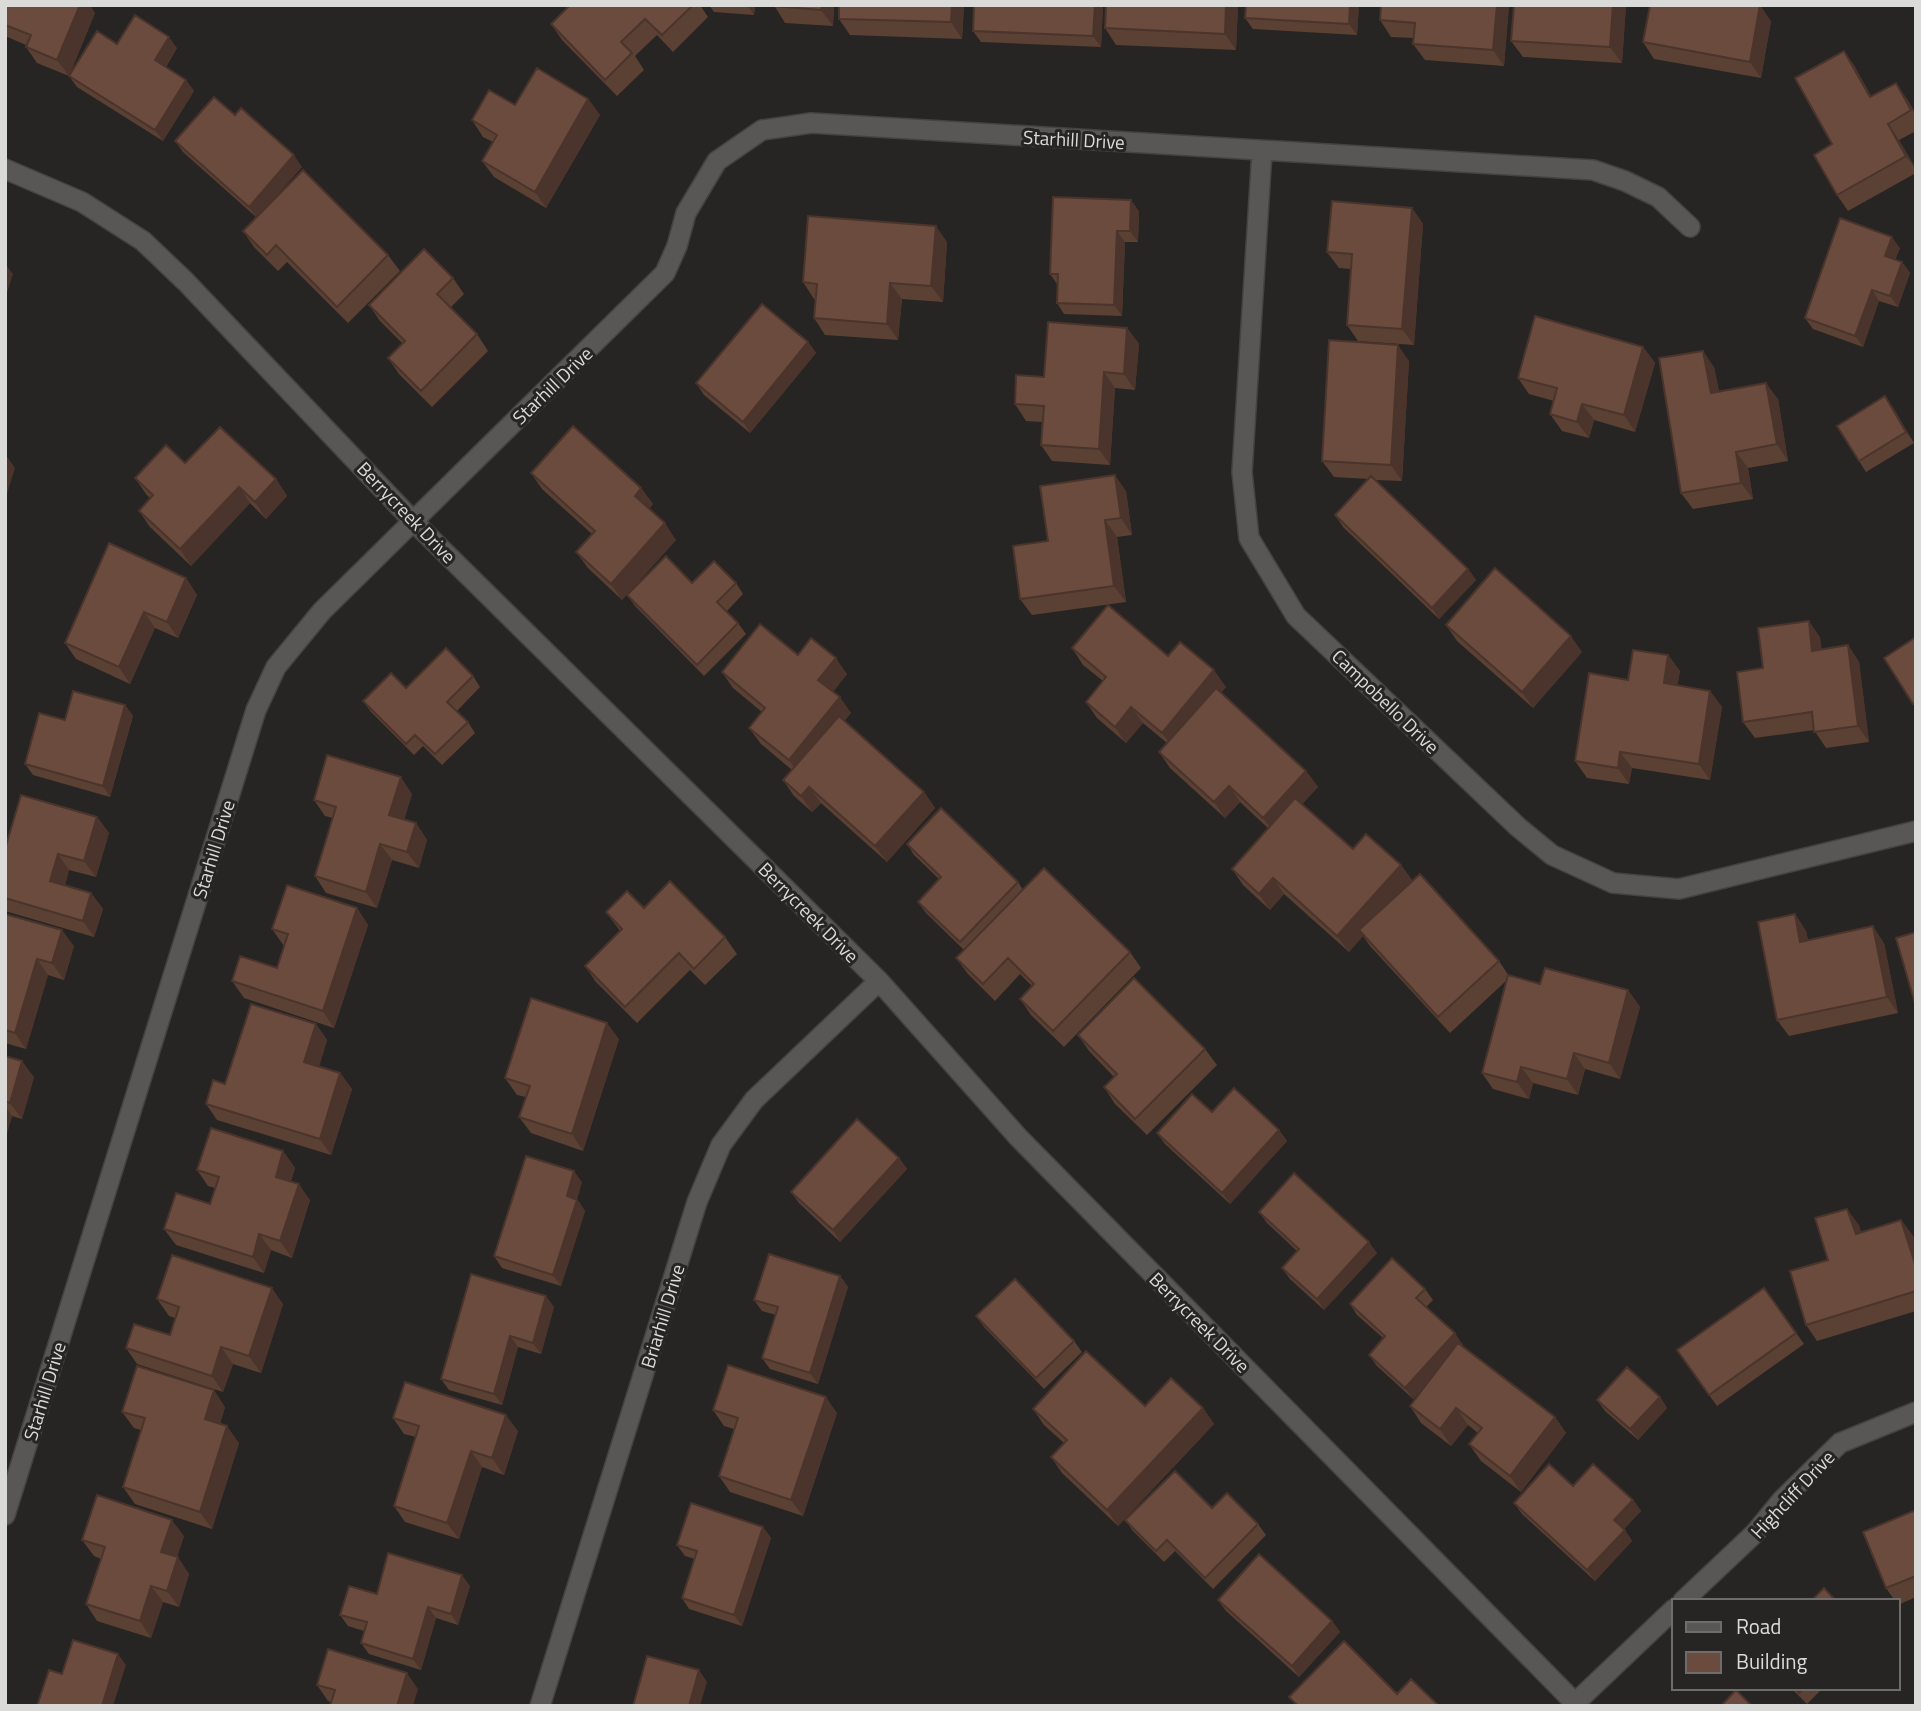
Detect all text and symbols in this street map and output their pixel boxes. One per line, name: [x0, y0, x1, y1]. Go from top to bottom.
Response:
street label: Starhill Drive: [1022, 122, 1126, 156]
street label: Starhill Drive: [505, 339, 599, 431]
street label: Berrycreek Drive: [351, 454, 463, 570]
street label: Campobello Drive: [1326, 642, 1446, 760]
street label: Starhill Drive: [184, 796, 242, 902]
street label: Berrycreek Drive: [752, 855, 866, 969]
street label: Briarhill Drive: [632, 1260, 692, 1372]
street label: Berrycreek Drive: [1143, 1265, 1257, 1379]
street label: Starhill Drive: [15, 1338, 73, 1444]
street label: Highcliff Drive: [1743, 1443, 1841, 1545]
legend: [1672, 1599, 1900, 1690]
text: Road: [1736, 1610, 1781, 1642]
text: Building: [1736, 1645, 1808, 1677]

